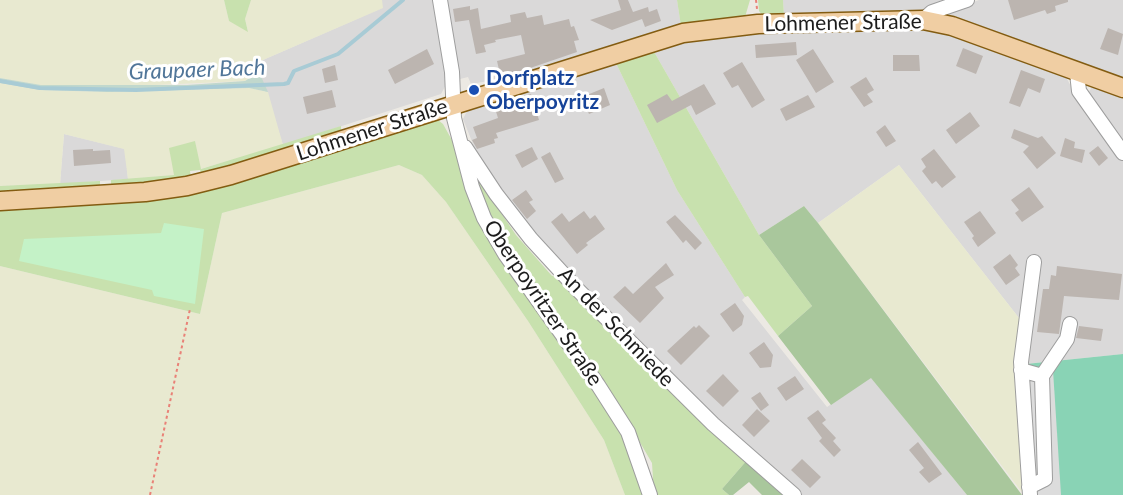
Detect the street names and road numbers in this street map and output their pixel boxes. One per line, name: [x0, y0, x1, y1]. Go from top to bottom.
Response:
street label: Lohmener Straße: [764, 9, 922, 37]
street label: Lohmener Straße: [293, 94, 451, 166]
street label: Oberpoyritzer Straße: [478, 215, 608, 391]
street label: An der Schmiede: [553, 262, 679, 392]

